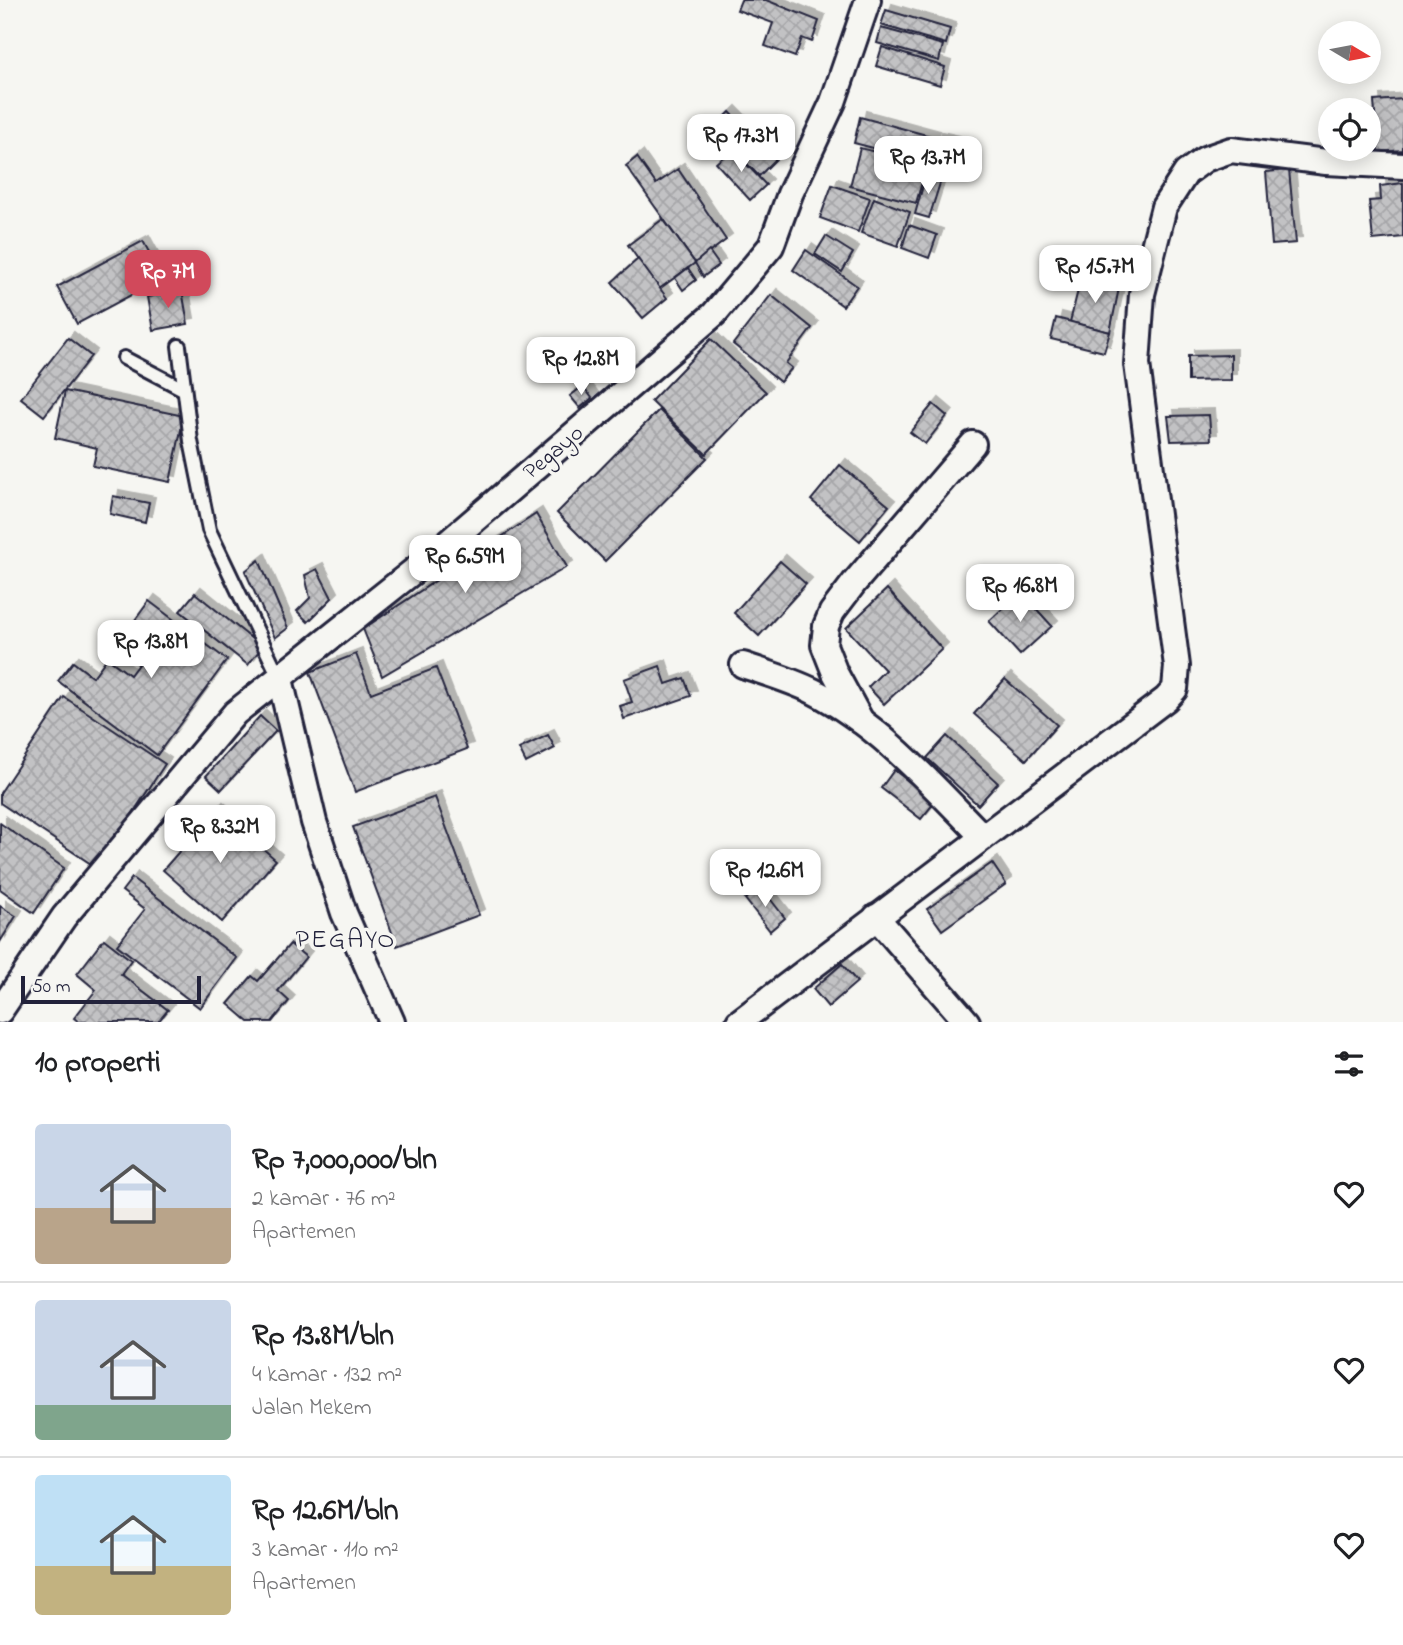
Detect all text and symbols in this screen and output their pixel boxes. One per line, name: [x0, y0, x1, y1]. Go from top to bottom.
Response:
north arrow: [1318, 21, 1381, 84]
map controls: [1318, 21, 1381, 161]
button: locate: [1318, 98, 1381, 161]
pin: Rp 17.3M: [669, 114, 813, 174]
text: Rp 17.3M: [703, 120, 779, 153]
pin: Rp 13.7M: [856, 136, 1000, 196]
text: Rp 13.7M: [890, 142, 966, 175]
pin: Rp 15.7M: [1023, 246, 1167, 305]
pin: Rp 7M: [119, 250, 217, 310]
text: Rp 15.7M: [1055, 251, 1135, 284]
text: Rp 7M: [141, 256, 195, 289]
pin: Rp 12.8M: [509, 338, 653, 397]
text: Rp 12.8M: [542, 343, 620, 376]
street label: Pegayo: [516, 418, 593, 490]
pin: Rp 6.59M: [393, 536, 537, 595]
text: Rp 6.59M: [425, 541, 505, 574]
pin: Rp 16.8M: [948, 564, 1092, 624]
text: Rp 16.8M: [982, 570, 1058, 603]
pin: Rp 13.8M: [79, 620, 223, 680]
text: Rp 13.8M: [113, 626, 189, 659]
pin: Rp 8.32M: [148, 806, 292, 865]
text: Rp 8.32M: [180, 811, 260, 844]
pin: Rp 12.6M: [693, 850, 837, 909]
text: Rp 12.6M: [726, 855, 804, 888]
district label: PEGAYO: [296, 922, 396, 960]
scale bar: [21, 973, 201, 1005]
text: 50 m: [32, 974, 71, 1001]
text: 10 properti: [35, 1042, 161, 1086]
icon: filters: [1330, 1045, 1368, 1083]
text: Rp 7,000,000/bln: [252, 1139, 437, 1183]
icon: home: [91, 1152, 175, 1236]
icon: heart: [1330, 1175, 1368, 1213]
text: 2 kamar · 76 m²: [252, 1183, 396, 1216]
text: Apartemen: [252, 1216, 356, 1249]
text: Rp 13.8M/bln: [252, 1315, 394, 1359]
icon: home: [91, 1328, 175, 1412]
icon: heart: [1330, 1351, 1368, 1389]
text: 4 kamar · 132 m²: [252, 1359, 402, 1392]
text: Jalan Mekem: [252, 1392, 372, 1425]
text: Rp 12.6M/bln: [252, 1490, 398, 1534]
icon: home: [91, 1503, 175, 1587]
icon: heart: [1330, 1526, 1368, 1564]
text: 3 kamar · 110 m²: [252, 1534, 399, 1567]
text: Apartemen: [252, 1567, 356, 1600]

